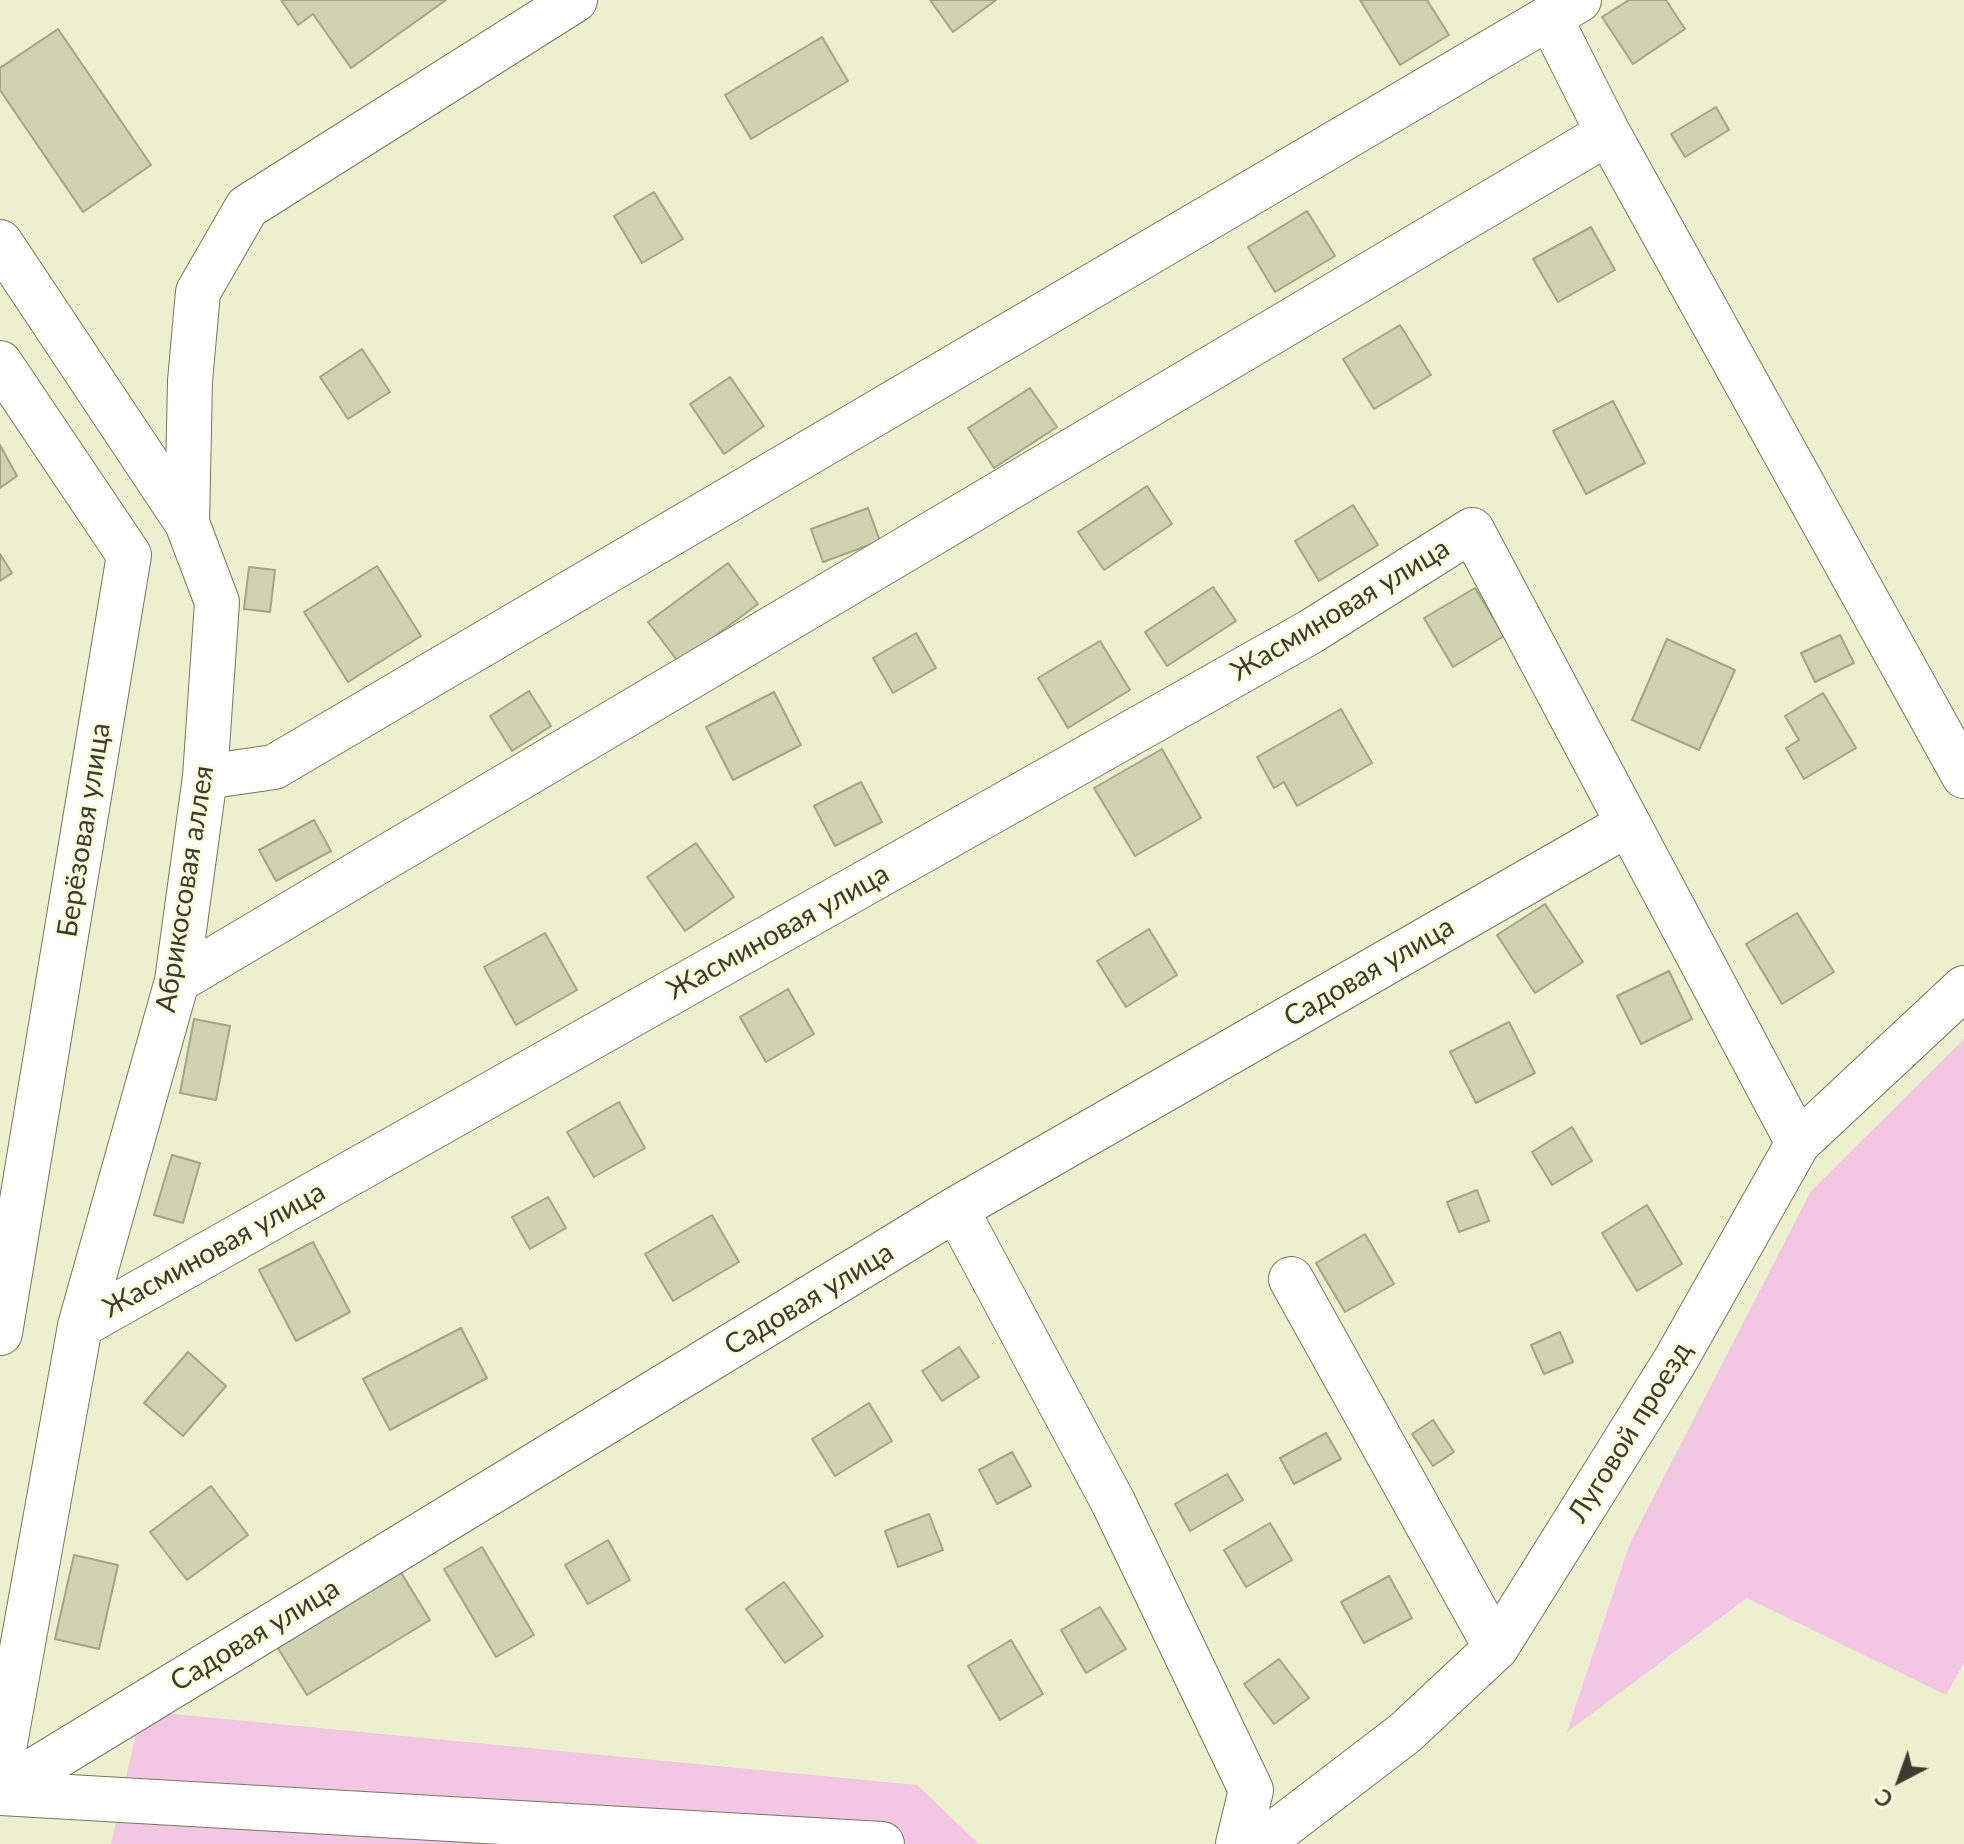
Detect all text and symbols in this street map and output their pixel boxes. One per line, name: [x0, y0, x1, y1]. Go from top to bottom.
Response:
street label: Жасминовая улица: [1225, 531, 1455, 689]
street label: Берёзовая улица: [50, 721, 118, 939]
street label: Абрикосовая аллея: [149, 763, 221, 1015]
street label: Жасминовая улица: [661, 857, 895, 1007]
street label: Садовая улица: [1278, 910, 1460, 1034]
street label: Жасминовая улица: [97, 1175, 331, 1325]
street label: Садовая улица: [719, 1235, 899, 1363]
street label: Луговой проезд: [1561, 1336, 1699, 1528]
street label: Садовая улица: [165, 1571, 345, 1699]
north arrow: [1860, 1740, 1940, 1820]
text: С: [1870, 1784, 1898, 1813]

